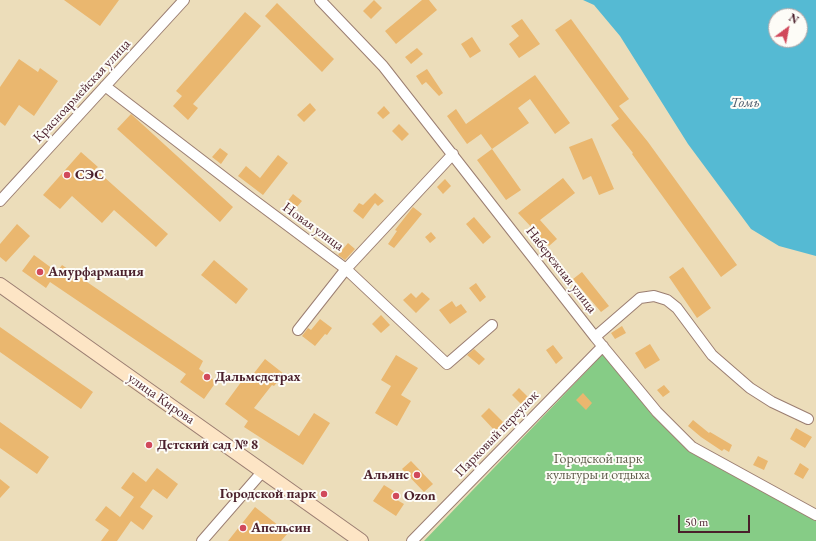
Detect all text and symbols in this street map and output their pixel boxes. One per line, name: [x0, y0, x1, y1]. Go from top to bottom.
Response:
north arrow: [768, 8, 808, 48]
text: N: [786, 10, 801, 27]
street label: Красноармейская улица: [30, 36, 134, 146]
water label: Томь: [730, 94, 760, 112]
place label: СЭС: [75, 167, 104, 183]
marker: СЭС: [62, 170, 72, 180]
street label: Новая улица: [279, 199, 347, 255]
street label: Набережная улица: [522, 223, 600, 317]
place label: Амурфармация: [48, 264, 144, 280]
marker: Амурфармация: [35, 267, 45, 277]
place label: Дальмедстрах: [215, 369, 301, 385]
street label: улица Кирова: [124, 370, 198, 428]
marker: Дальмедстрах: [202, 372, 212, 382]
street label: Парковый переулок: [451, 387, 543, 481]
place label: Детский сад № 8: [157, 437, 258, 453]
marker: Детский сад № 8: [144, 440, 154, 450]
park label: Городской парк культуры и отдыха: [546, 451, 650, 484]
place label: Альянс: [363, 467, 409, 483]
marker: Альянс: [412, 470, 422, 480]
place label: Городской парк: [220, 486, 316, 502]
place label: Ozon: [404, 488, 436, 504]
marker: Городской парк: [319, 489, 329, 499]
marker: Ozon: [391, 491, 401, 501]
scale bar: [680, 507, 752, 533]
text: 50 m: [685, 514, 708, 530]
place label: Апельсин: [251, 520, 311, 536]
marker: Апельсин: [238, 523, 248, 533]

